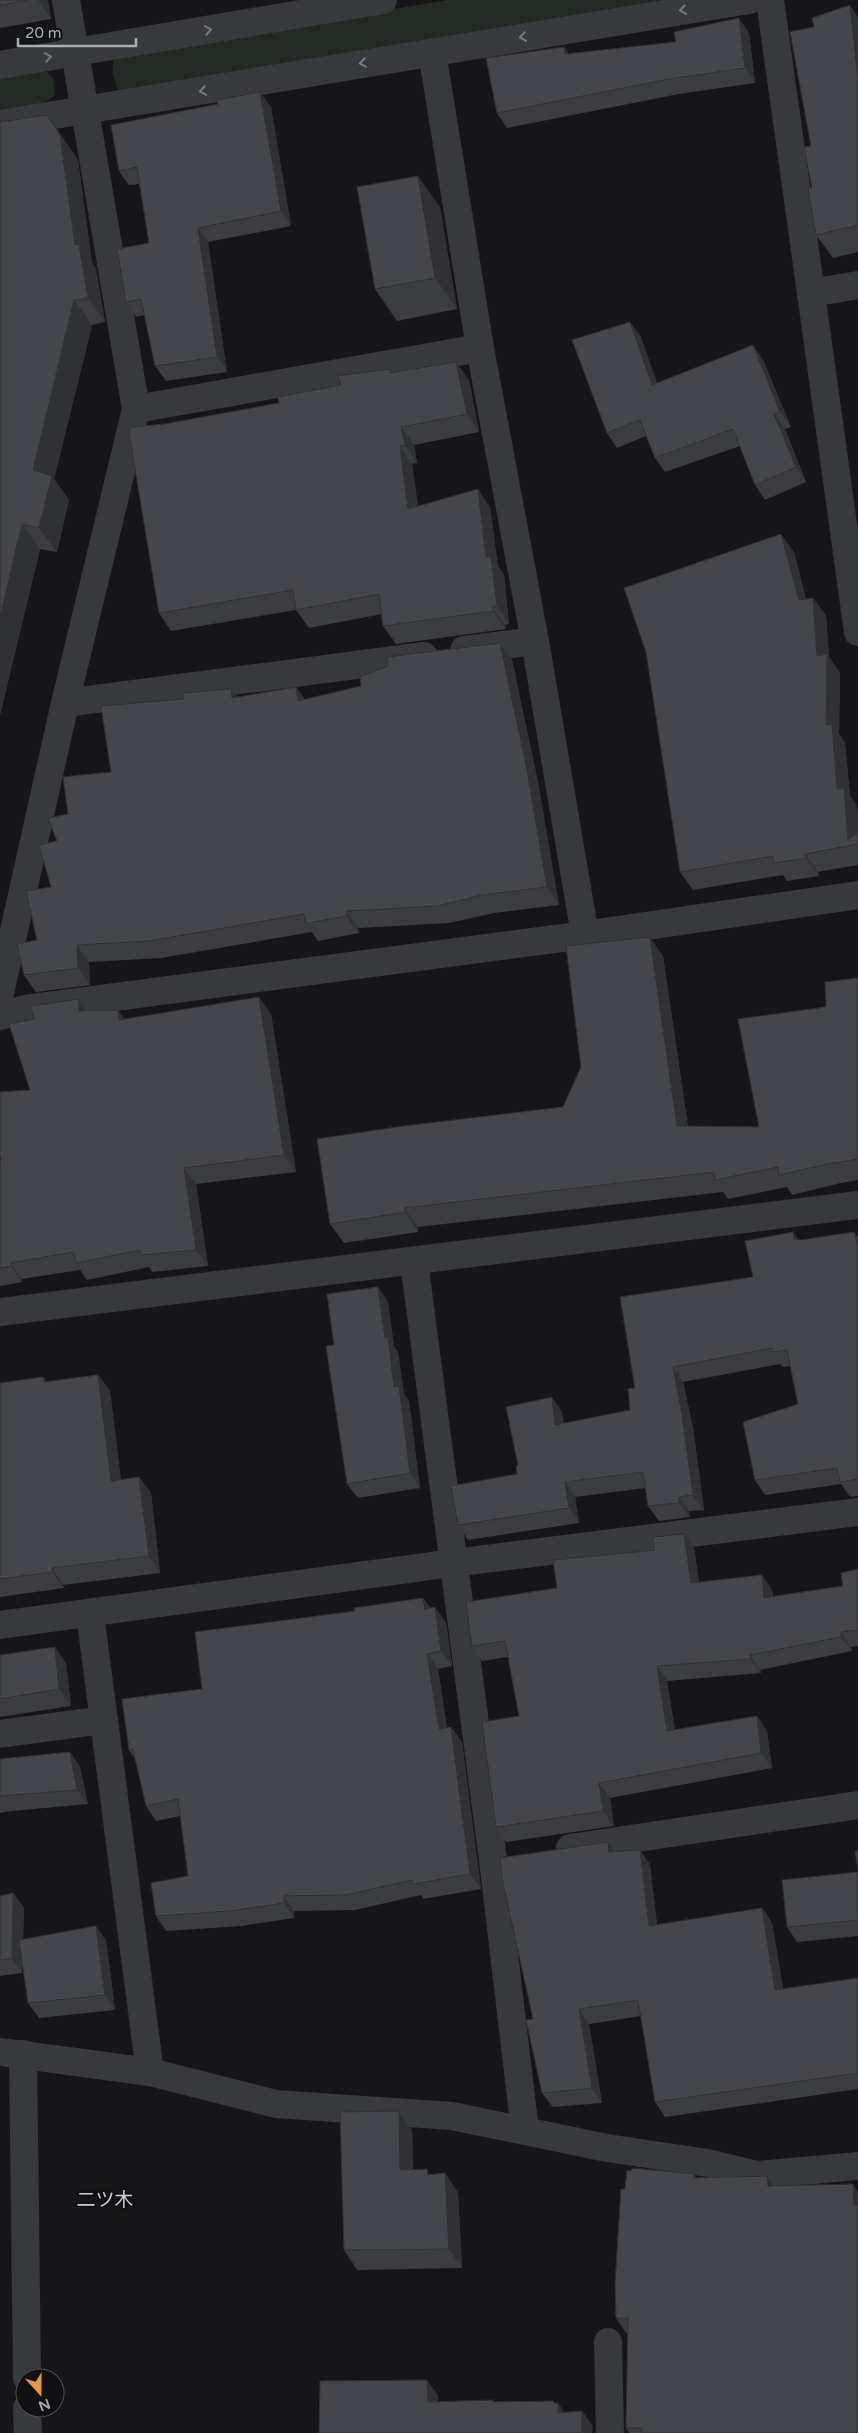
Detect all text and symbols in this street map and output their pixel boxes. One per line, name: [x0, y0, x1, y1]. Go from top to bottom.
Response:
one-way arrow: [679, 5, 688, 15]
scale bar: [18, 15, 135, 47]
text: 20 m: [25, 24, 62, 42]
one-way arrow: [204, 25, 213, 35]
one-way arrow: [519, 31, 527, 41]
one-way arrow: [44, 53, 52, 63]
one-way arrow: [358, 58, 367, 68]
one-way arrow: [198, 85, 207, 95]
district label: 二ツ木: [76, 2189, 134, 2211]
north arrow: [15, 2368, 65, 2418]
text: N: [36, 2395, 53, 2415]

